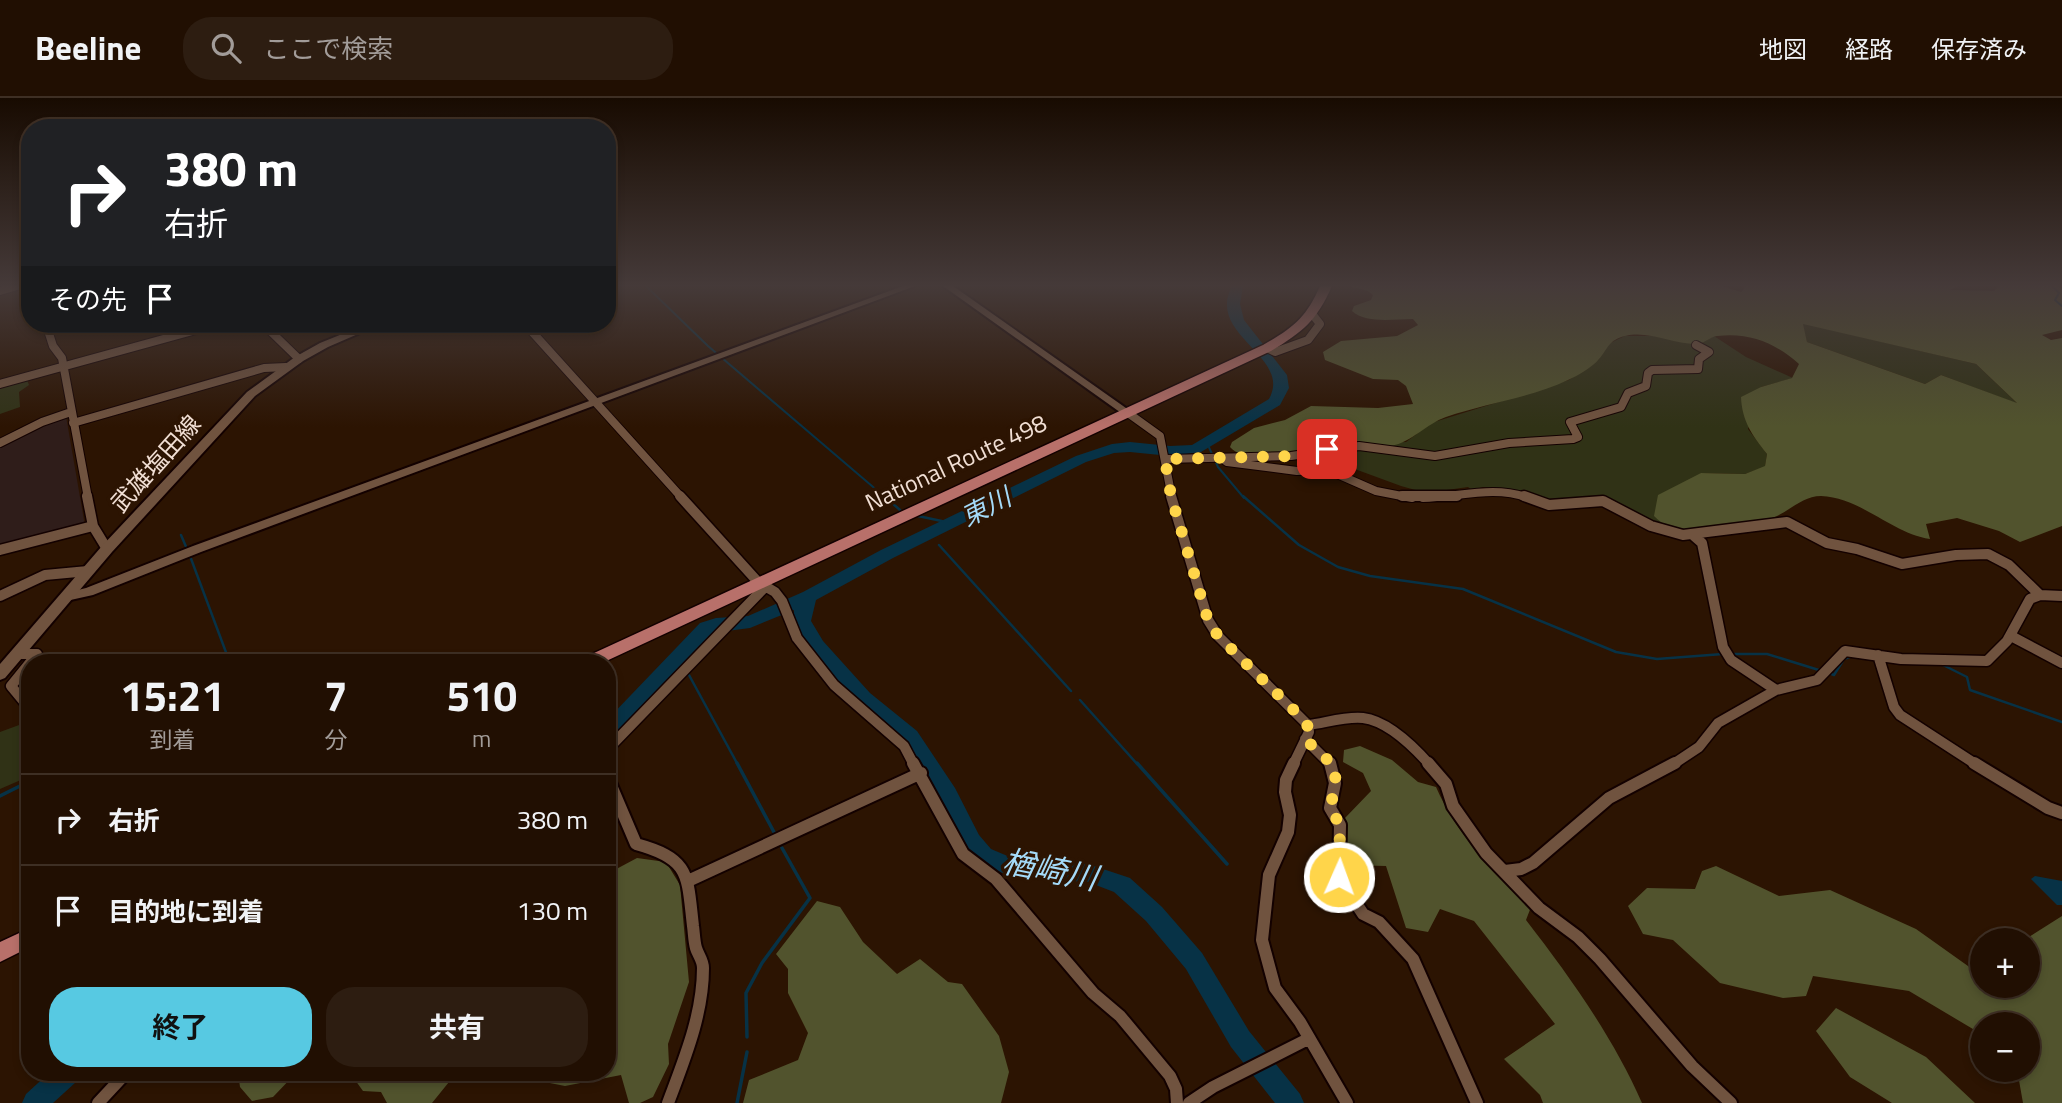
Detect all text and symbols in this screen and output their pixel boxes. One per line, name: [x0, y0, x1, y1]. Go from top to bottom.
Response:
search box: [183, 17, 673, 80]
text: Beeline: [35, 23, 141, 73]
icon: search: [207, 29, 245, 67]
text: ここで検索: [263, 29, 393, 68]
text: 地図: [1759, 31, 1807, 67]
text: 経路: [1845, 31, 1893, 67]
text: 保存済み: [1931, 31, 2027, 67]
text: 380 m: [164, 130, 298, 205]
icon: right: [49, 147, 140, 238]
text: 右折: [164, 199, 228, 247]
text: その先: [49, 280, 127, 319]
icon: arrive: [141, 280, 179, 318]
street label: National Route 498: [859, 404, 1052, 520]
street label: 武雄塩田線: [102, 407, 209, 520]
pin: [1297, 419, 1357, 479]
icon: arrive: [1308, 430, 1346, 468]
water label: 東川: [954, 476, 1020, 536]
text: 15:21: [120, 663, 225, 727]
text: 7: [324, 663, 347, 727]
text: 510: [446, 663, 517, 727]
text: m: [472, 721, 491, 756]
text: 到着: [149, 722, 195, 757]
text: 分: [324, 722, 347, 757]
text: 380 m: [517, 800, 588, 839]
icon: right: [49, 801, 87, 839]
text: 右折: [108, 801, 160, 840]
water label: 楢崎川: [998, 836, 1105, 902]
position arrow: [1302, 840, 1376, 914]
text: 130 m: [517, 891, 588, 930]
icon: arrive: [49, 892, 87, 930]
text: 目的地に到着: [108, 892, 264, 931]
map controls: [1970, 928, 2040, 1082]
button: +: [1970, 928, 2040, 998]
button: 終了: [49, 987, 312, 1067]
button: 共有: [326, 987, 588, 1067]
button: −: [1970, 1012, 2040, 1082]

